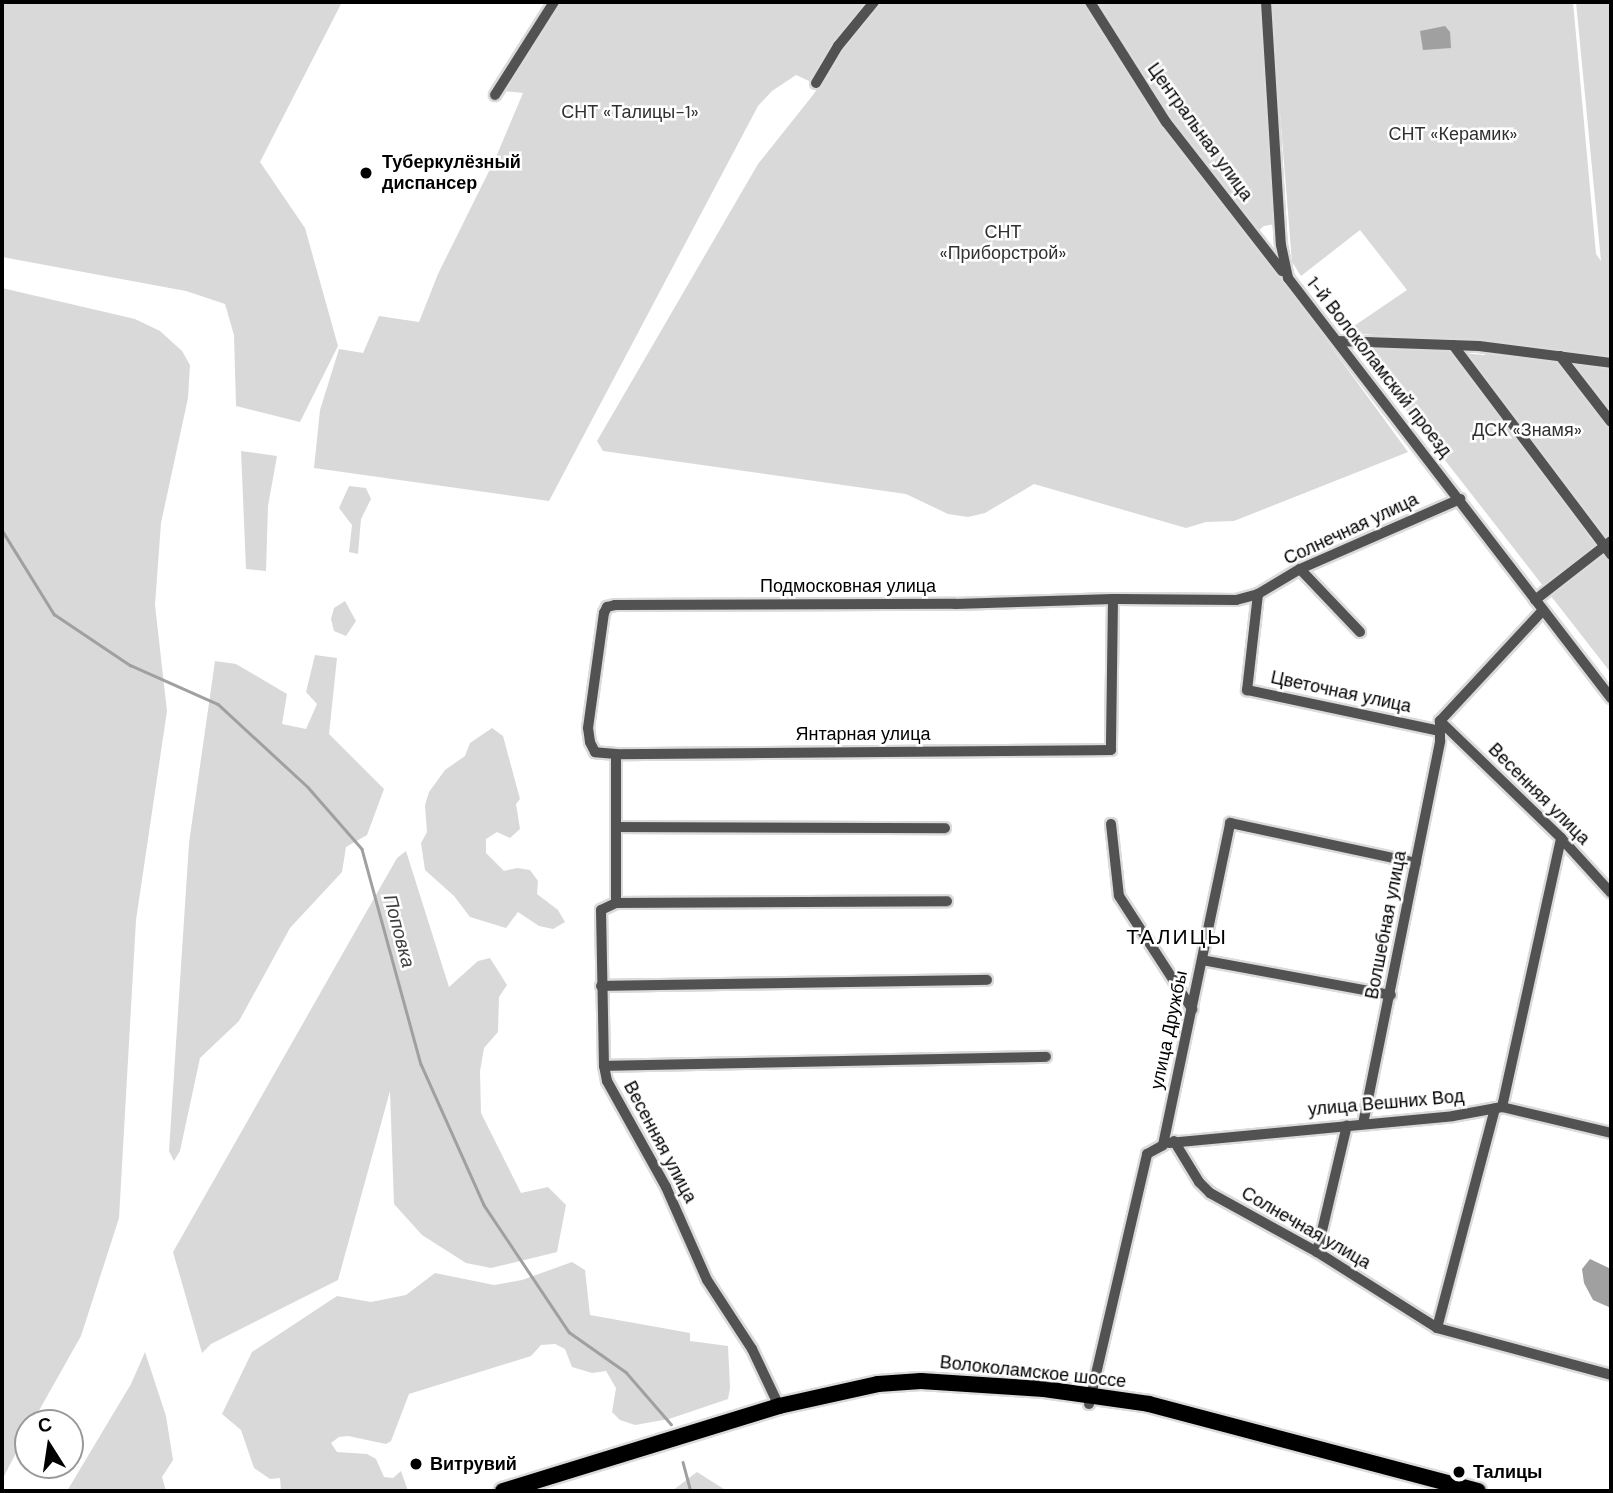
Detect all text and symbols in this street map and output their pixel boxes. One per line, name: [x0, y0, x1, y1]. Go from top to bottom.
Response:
street label: Центральная улица: [1143, 59, 1257, 205]
park label: СНТ «Талицы-1»: [561, 101, 699, 123]
park label: СНТ «Керамик»: [1389, 123, 1517, 145]
place label: Туберкулёзный диспансер: [382, 152, 521, 194]
marker: Туберкулёзный диспансер: [356, 163, 376, 183]
park label: СНТ «Приборстрой»: [940, 222, 1066, 264]
street label: 1-й Волоколамский проезд: [1302, 273, 1456, 461]
park label: ДСК «Знамя»: [1472, 419, 1582, 441]
street label: Солнечная улица: [1280, 488, 1422, 570]
street label: Подмосковная улица: [760, 575, 936, 597]
street label: Цветочная улица: [1269, 667, 1413, 717]
street label: Янтарная улица: [796, 723, 930, 745]
street label: Весенняя улица: [1484, 739, 1594, 849]
street label: Волшебная улица: [1361, 849, 1411, 1001]
water label: Поповка: [378, 892, 420, 970]
district label: ТАЛИЦЫ: [1127, 924, 1227, 950]
street label: улица Дружбы: [1146, 969, 1192, 1091]
street label: Весенняя улица: [619, 1077, 701, 1207]
street label: улица Вешних Вод: [1307, 1085, 1465, 1121]
street label: Солнечная улица: [1237, 1182, 1375, 1274]
street label: Волоколамское шоссе: [939, 1351, 1127, 1393]
north arrow: [14, 1409, 84, 1479]
text: С: [36, 1411, 54, 1439]
place label: Витрувий: [430, 1453, 517, 1475]
marker: Витрувий: [408, 1456, 424, 1472]
place label: Талицы: [1473, 1461, 1542, 1483]
marker: Талицы: [1451, 1464, 1467, 1480]

